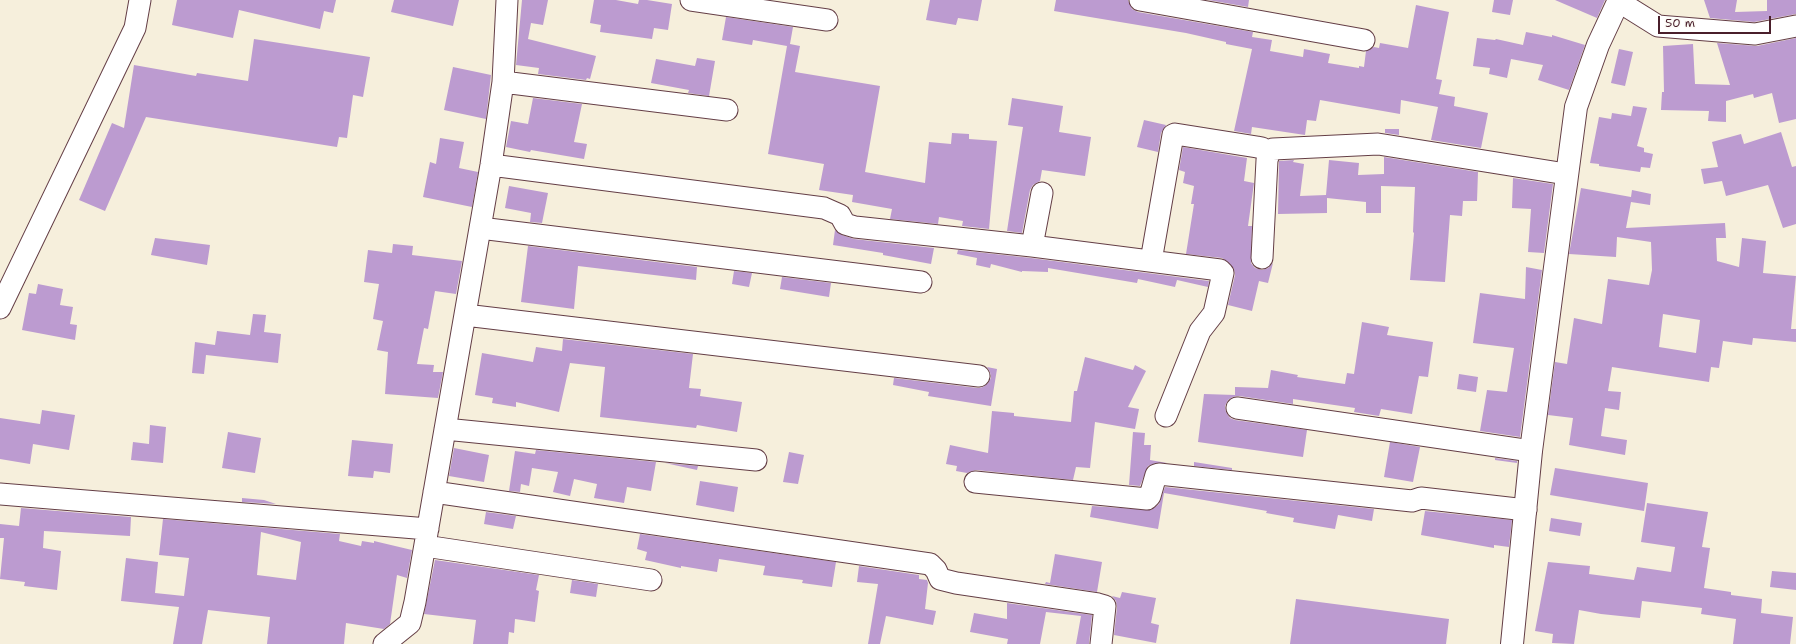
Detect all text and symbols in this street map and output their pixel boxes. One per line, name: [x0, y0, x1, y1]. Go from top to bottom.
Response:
scale bar: [1660, 8, 1773, 34]
text: 50 m: [1665, 15, 1695, 31]

